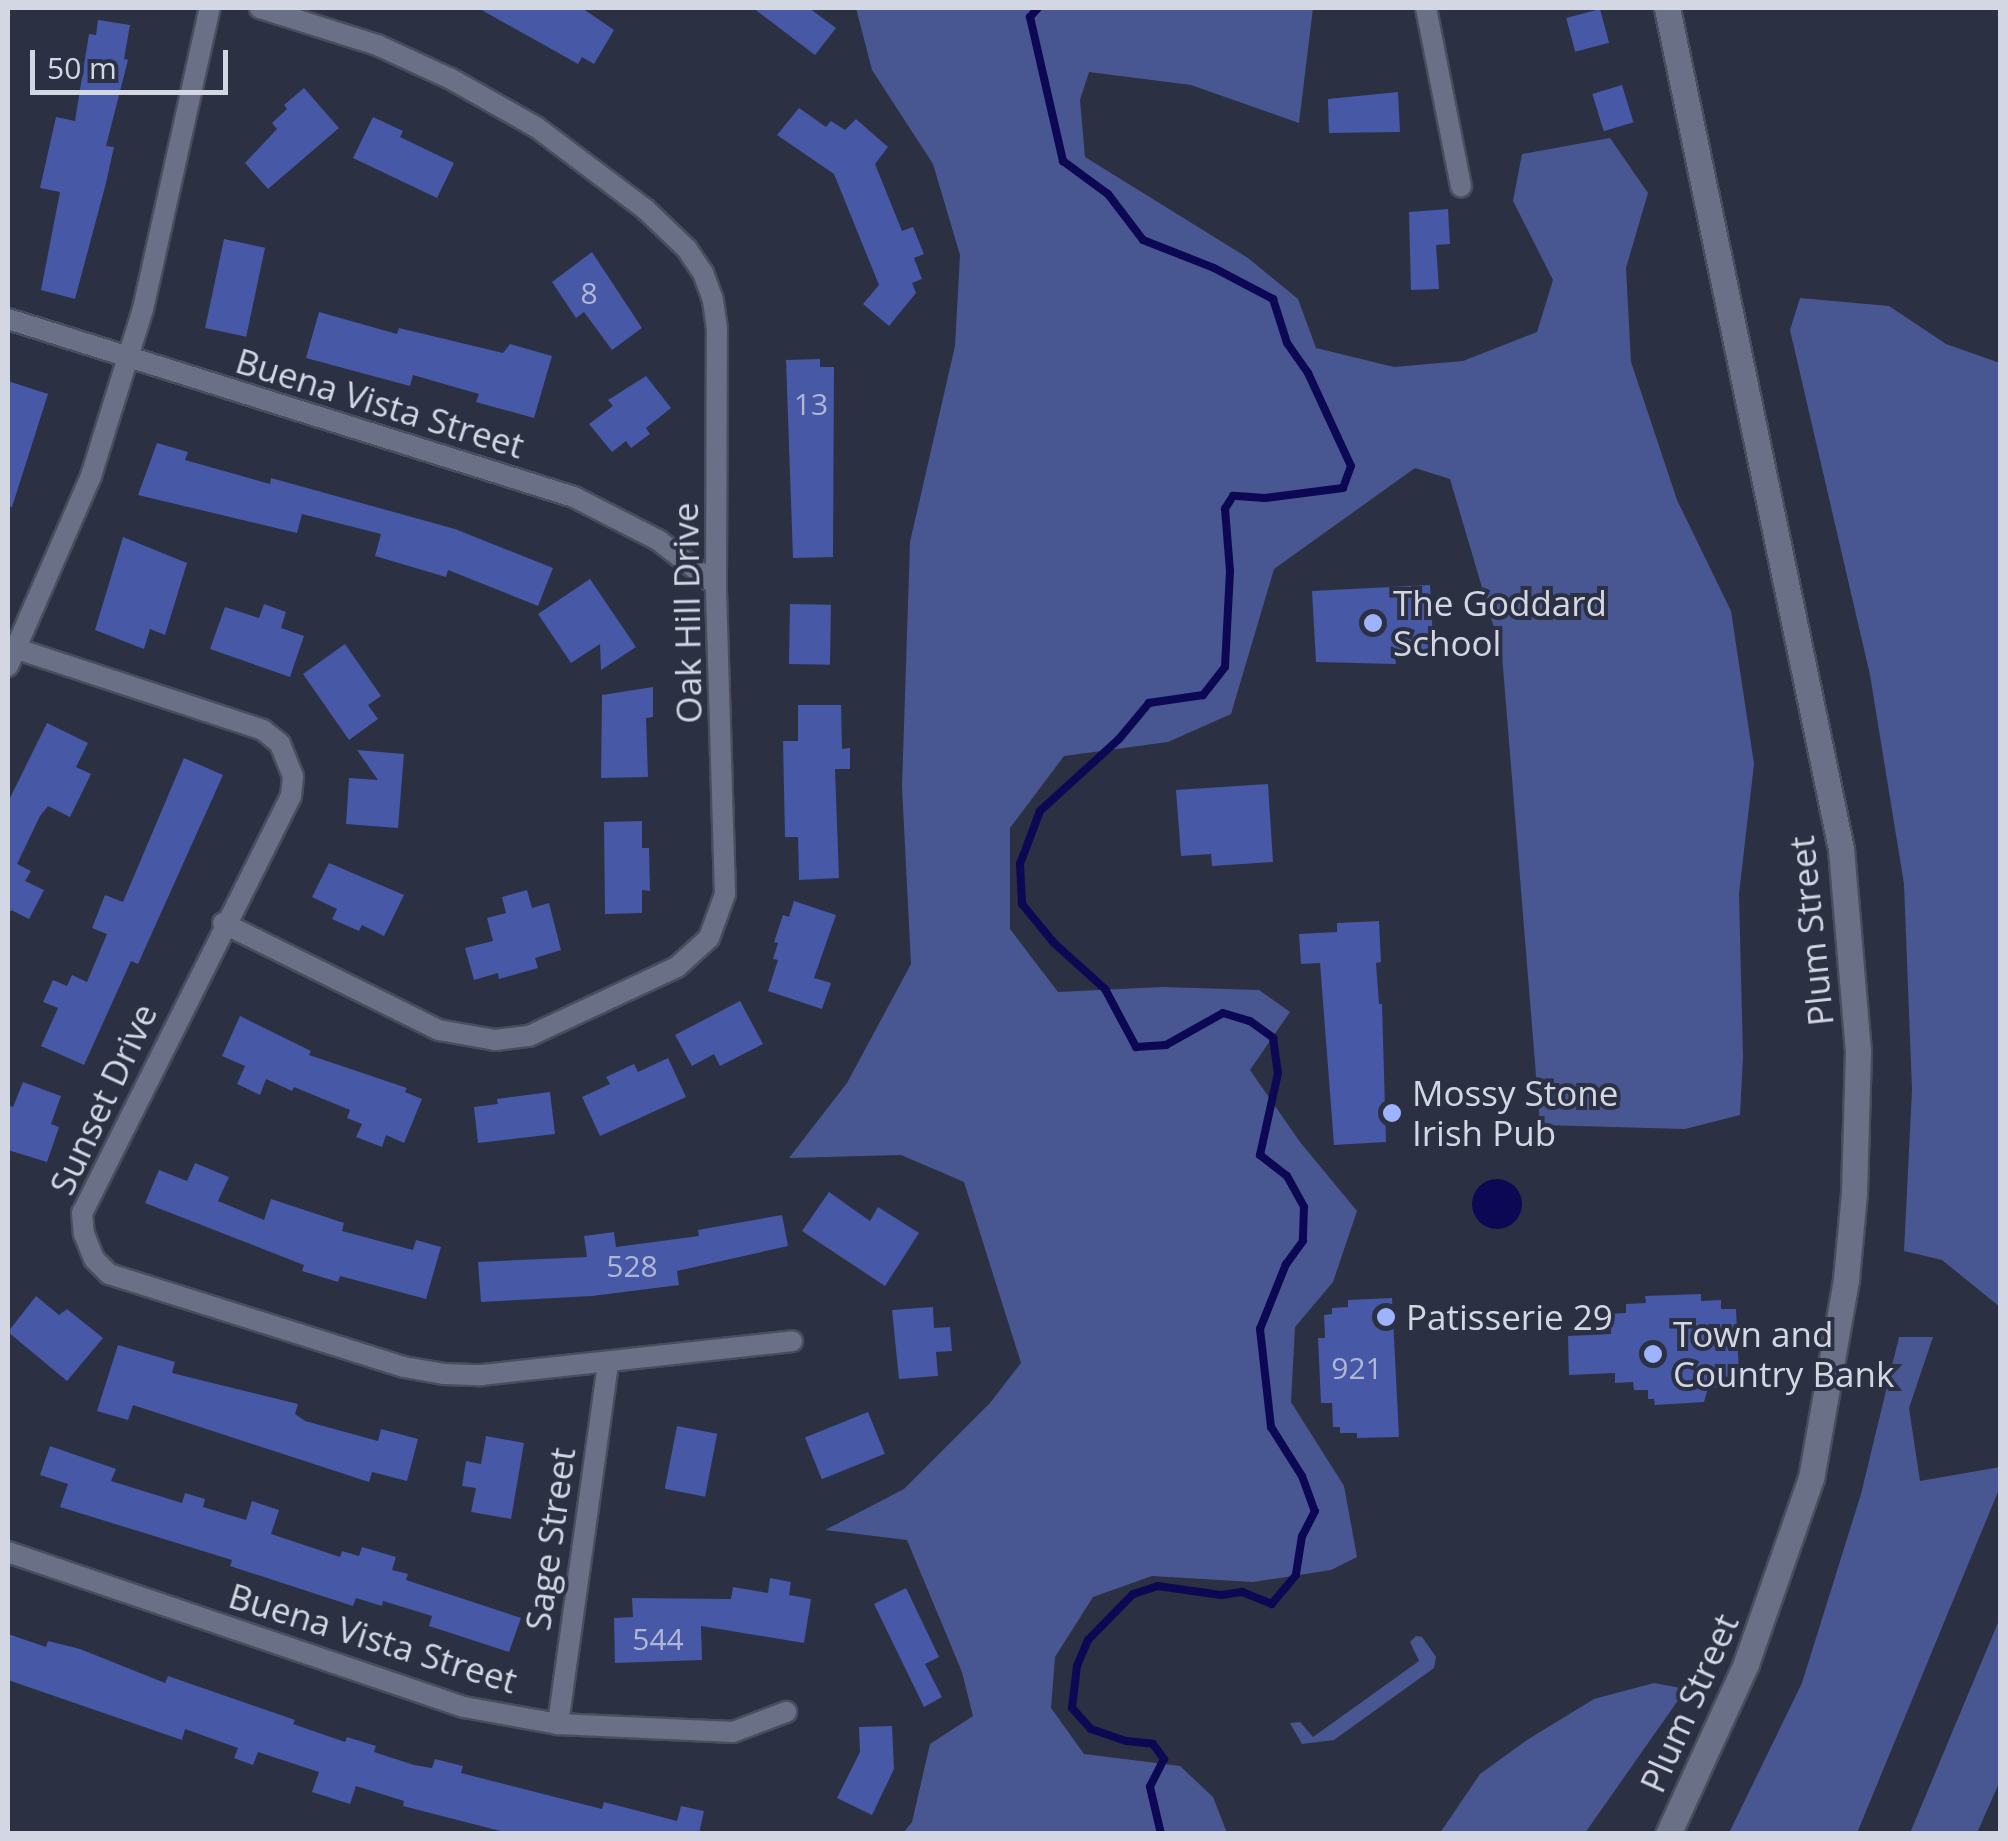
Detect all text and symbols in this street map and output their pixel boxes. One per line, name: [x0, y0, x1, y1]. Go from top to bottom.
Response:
scale bar: [35, 30, 232, 92]
text: 50 m: [47, 47, 117, 88]
house number: 8: [580, 275, 598, 311]
street label: Buena Vista Street: [231, 339, 529, 467]
house number: 13: [794, 386, 828, 422]
street label: Oak Hill Drive: [664, 502, 710, 724]
place label: The Goddard School: [1393, 582, 1607, 664]
marker: The Goddard School: [1362, 612, 1384, 634]
street label: Plum Street: [1780, 834, 1842, 1028]
street label: Sunset Drive: [41, 997, 165, 1201]
place label: Mossy Stone Irish Pub: [1412, 1072, 1618, 1154]
marker: Mossy Stone Irish Pub: [1381, 1102, 1403, 1124]
house number: 528: [606, 1248, 658, 1284]
place label: Patisserie 29: [1406, 1296, 1613, 1338]
marker: Patisserie 29: [1375, 1306, 1397, 1328]
place label: Town and Country Bank: [1673, 1313, 1894, 1395]
marker: Town and Country Bank: [1642, 1343, 1664, 1365]
house number: 921: [1331, 1350, 1383, 1386]
street label: Sage Street: [516, 1445, 584, 1633]
street label: Buena Vista Street: [224, 1574, 522, 1702]
street label: Plum Street: [1631, 1607, 1747, 1799]
house number: 544: [632, 1621, 684, 1657]

